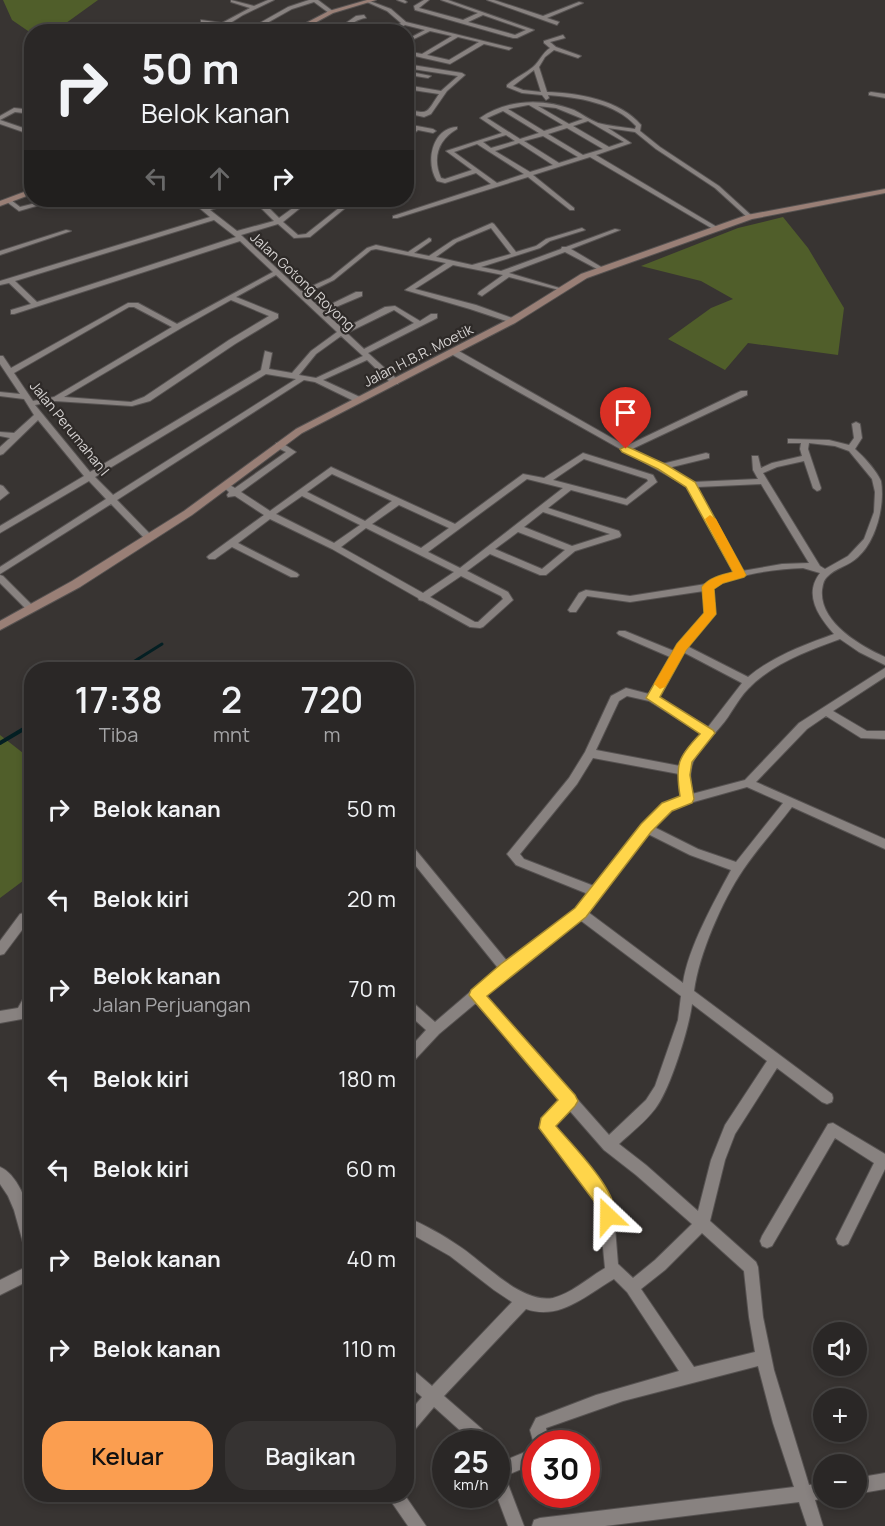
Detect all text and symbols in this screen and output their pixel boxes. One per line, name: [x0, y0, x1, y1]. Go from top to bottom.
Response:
text: 50 m: [141, 39, 239, 97]
icon: right: [42, 48, 120, 126]
text: Belok kanan: [141, 94, 290, 131]
icon: left: [140, 162, 173, 195]
icon: ahead: [203, 162, 236, 195]
icon: right: [266, 162, 299, 195]
street label: Jalan Gotong Royong: [247, 228, 359, 334]
street label: Jalan H.B.R. Moetik: [360, 319, 477, 391]
street label: Jalan Perumahan I: [26, 377, 114, 479]
pin: [600, 387, 651, 449]
icon: arrive: [609, 396, 642, 429]
text: 17:38: [74, 675, 163, 724]
text: 2: [221, 675, 242, 724]
text: 720: [300, 675, 363, 724]
text: Tiba: [99, 721, 138, 748]
text: mnt: [213, 721, 250, 748]
text: m: [323, 721, 340, 748]
icon: right: [42, 793, 75, 826]
text: Belok kanan: [93, 794, 221, 824]
text: 50 m: [347, 794, 396, 824]
icon: left: [42, 883, 75, 916]
text: Belok kiri: [93, 884, 189, 914]
text: 20 m: [347, 884, 396, 914]
text: Belok kanan: [93, 961, 221, 991]
icon: right: [42, 973, 75, 1006]
text: 70 m: [348, 974, 396, 1004]
text: Jalan Perjuangan: [93, 991, 251, 1018]
icon: left: [42, 1063, 75, 1096]
text: Belok kiri: [93, 1064, 189, 1094]
text: 180 m: [338, 1064, 396, 1094]
icon: left: [42, 1153, 75, 1186]
text: Belok kiri: [93, 1154, 189, 1184]
text: 60 m: [346, 1154, 396, 1184]
position arrow: [576, 1184, 640, 1248]
icon: right: [42, 1243, 75, 1276]
text: Belok kanan: [93, 1244, 221, 1274]
text: 40 m: [347, 1244, 396, 1274]
map controls: [813, 1322, 867, 1508]
button: sound: [813, 1322, 867, 1376]
icon: right: [42, 1333, 75, 1366]
text: Belok kanan: [93, 1334, 221, 1364]
text: 110 m: [342, 1334, 396, 1364]
button: +: [813, 1388, 867, 1442]
button: Keluar: [42, 1421, 213, 1490]
button: Bagikan: [225, 1421, 396, 1490]
speed limit sign: 30: [522, 1430, 600, 1508]
text: 25: [453, 1441, 489, 1482]
button: −: [813, 1454, 867, 1508]
text: km/h: [454, 1474, 488, 1495]

